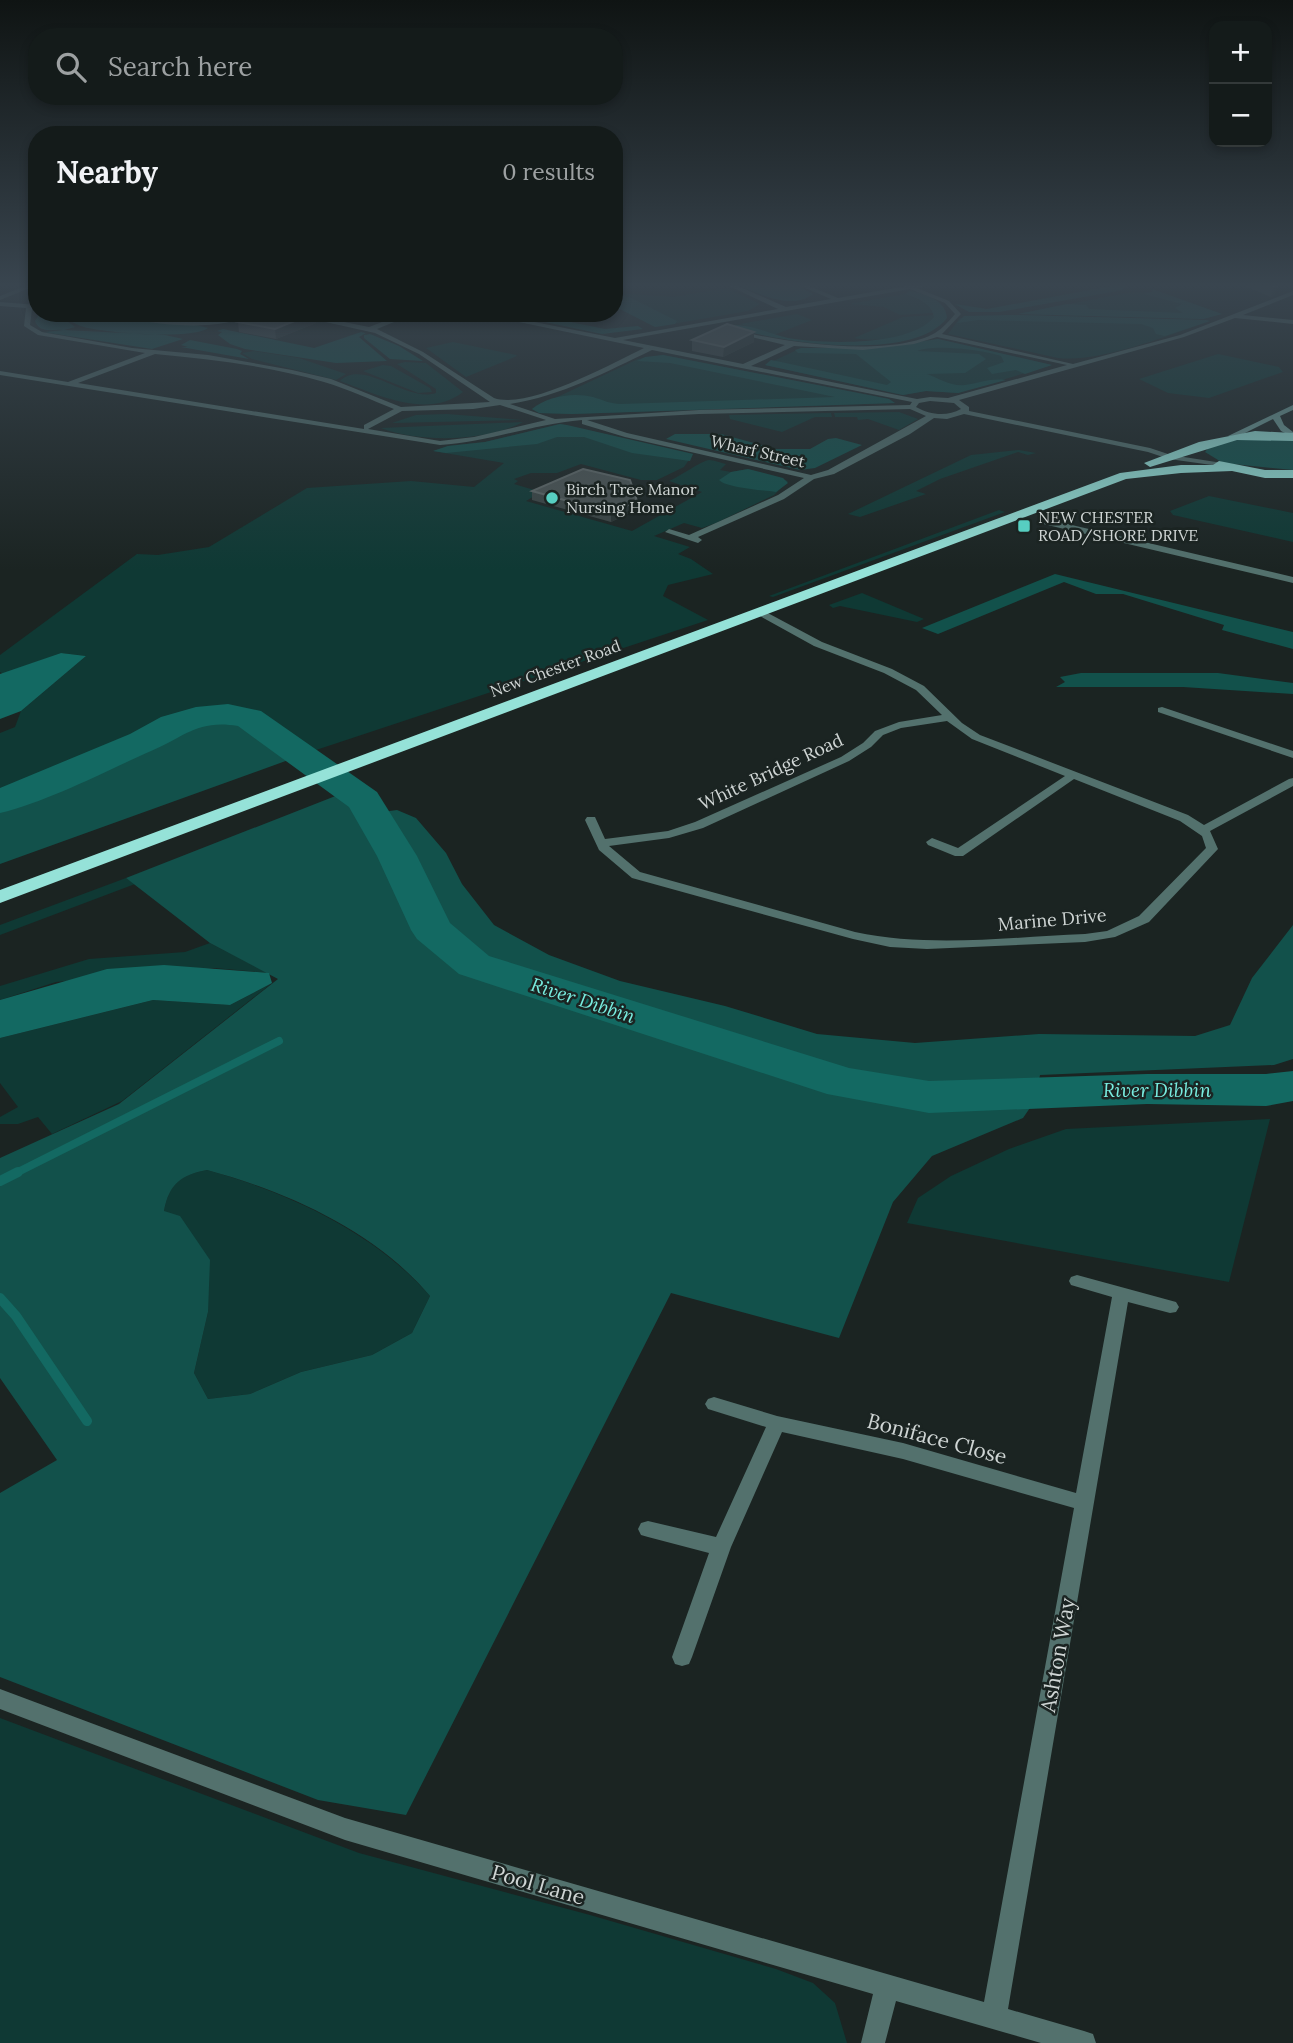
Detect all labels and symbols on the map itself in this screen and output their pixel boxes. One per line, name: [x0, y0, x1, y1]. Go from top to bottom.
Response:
street label: Wharf Street: [709, 430, 808, 472]
place label: Birch Tree Manor Nursing Home: [566, 479, 697, 517]
marker: Birch Tree Manor Nursing Home: [544, 490, 560, 506]
place label: NEW CHESTER ROAD/SHORE DRIVE: [1038, 507, 1198, 546]
marker: NEW CHESTER ROAD/SHORE DRIVE: [1016, 518, 1032, 534]
street label: New Chester Road: [487, 635, 623, 701]
street label: White Bridge Road: [695, 728, 847, 815]
street label: Marine Drive: [997, 903, 1108, 936]
water label: River Dibbin: [528, 972, 638, 1028]
water label: River Dibbin: [1103, 1078, 1211, 1102]
street label: Boniface Close: [864, 1407, 1010, 1470]
street label: Ashton Way: [1034, 1596, 1081, 1715]
street label: Pool Lane: [488, 1858, 588, 1911]

